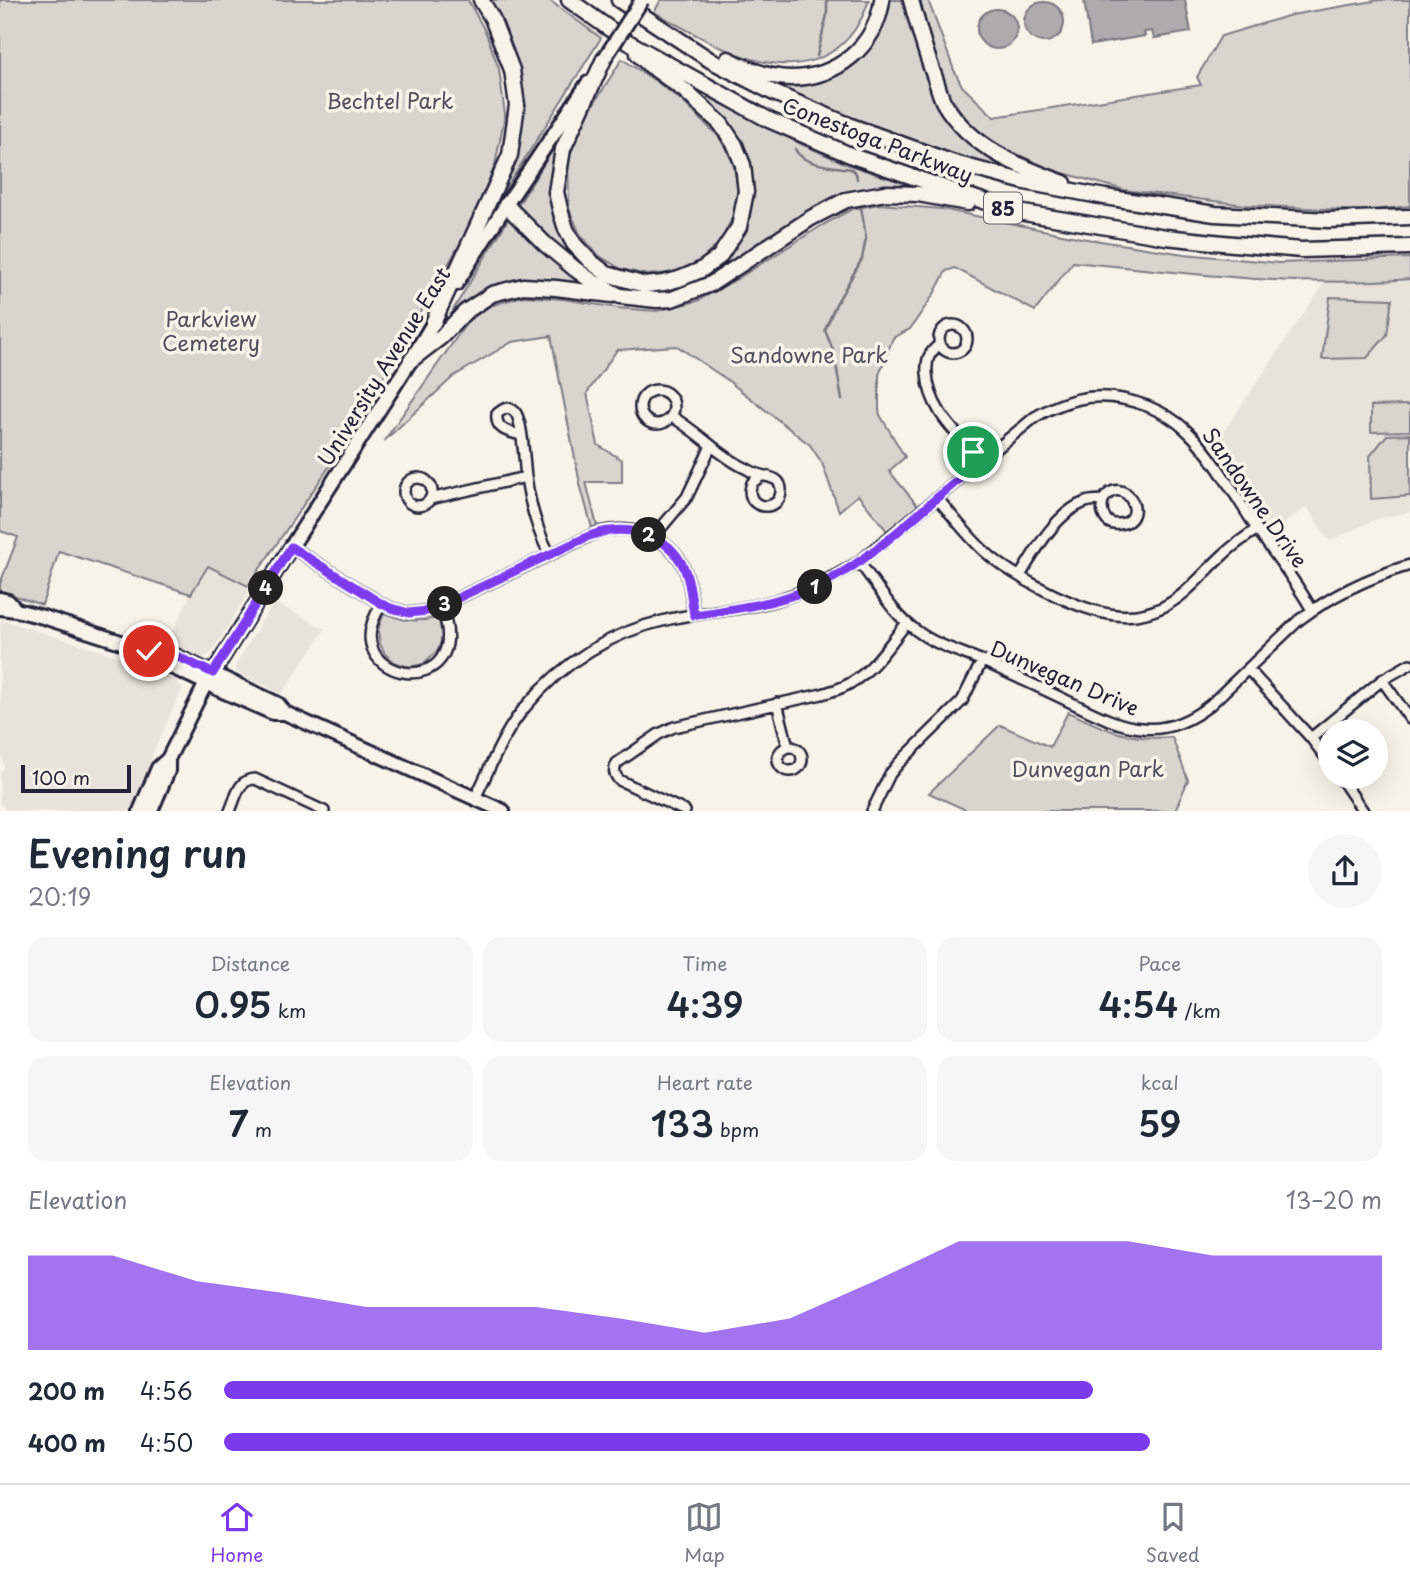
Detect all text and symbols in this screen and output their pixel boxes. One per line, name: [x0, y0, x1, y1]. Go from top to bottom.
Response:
park label: Bechtel Park: [326, 84, 454, 116]
street label: Conestoga Parkway: [778, 88, 978, 190]
road number: 85: [984, 192, 1022, 224]
street label: University Avenue East: [309, 260, 457, 472]
park label: Parkview Cemetery: [162, 302, 260, 358]
park label: Sandowne Park: [730, 338, 888, 370]
street label: Sandowne Drive: [1196, 420, 1316, 574]
pin: [943, 422, 1003, 482]
icon: arrive: [954, 433, 992, 471]
pin: 2: [632, 518, 666, 552]
text: 2: [642, 520, 655, 548]
pin: 4: [248, 570, 284, 606]
pin: 1: [798, 570, 832, 604]
text: 1: [810, 572, 819, 600]
text: 4: [259, 573, 272, 601]
pin: 3: [428, 586, 462, 622]
text: 3: [438, 589, 451, 617]
pin: [119, 621, 179, 681]
street label: Dunvegan Drive: [986, 631, 1144, 723]
icon: check: [130, 632, 168, 670]
map controls: [1318, 719, 1388, 789]
button: layers: [1318, 719, 1388, 789]
park label: Dunvegan Park: [1012, 752, 1165, 784]
scale bar: [21, 762, 131, 794]
text: 100 m: [32, 763, 90, 791]
text: Evening run: [28, 824, 247, 881]
button: share: [1308, 834, 1382, 908]
text: 20:19: [28, 879, 91, 914]
text: Distance: [210, 949, 290, 977]
text: Time: [683, 949, 727, 977]
text: Pace: [1138, 949, 1181, 977]
text: 0.95: [194, 977, 272, 1030]
text: 4:39: [667, 977, 743, 1030]
text: 4:54: [1098, 977, 1178, 1030]
text: km: [272, 996, 306, 1024]
text: /km: [1178, 996, 1221, 1024]
text: Elevation: [209, 1068, 291, 1096]
text: Heart rate: [657, 1068, 753, 1096]
text: kcal: [1141, 1068, 1179, 1096]
text: 7: [229, 1096, 249, 1149]
text: 133: [651, 1096, 714, 1149]
text: 59: [1138, 1096, 1181, 1149]
text: m: [249, 1115, 272, 1143]
text: bpm: [714, 1115, 759, 1143]
text: Elevation: [28, 1182, 127, 1217]
text: 13–20 m: [1286, 1182, 1382, 1217]
text: 200 m: [28, 1373, 105, 1408]
text: 4:56: [140, 1373, 193, 1408]
text: 400 m: [28, 1425, 106, 1460]
text: 4:50: [140, 1425, 193, 1460]
tab: Home: [210, 1498, 263, 1568]
tab: Map: [684, 1498, 725, 1568]
tab: Saved: [1146, 1498, 1200, 1568]

